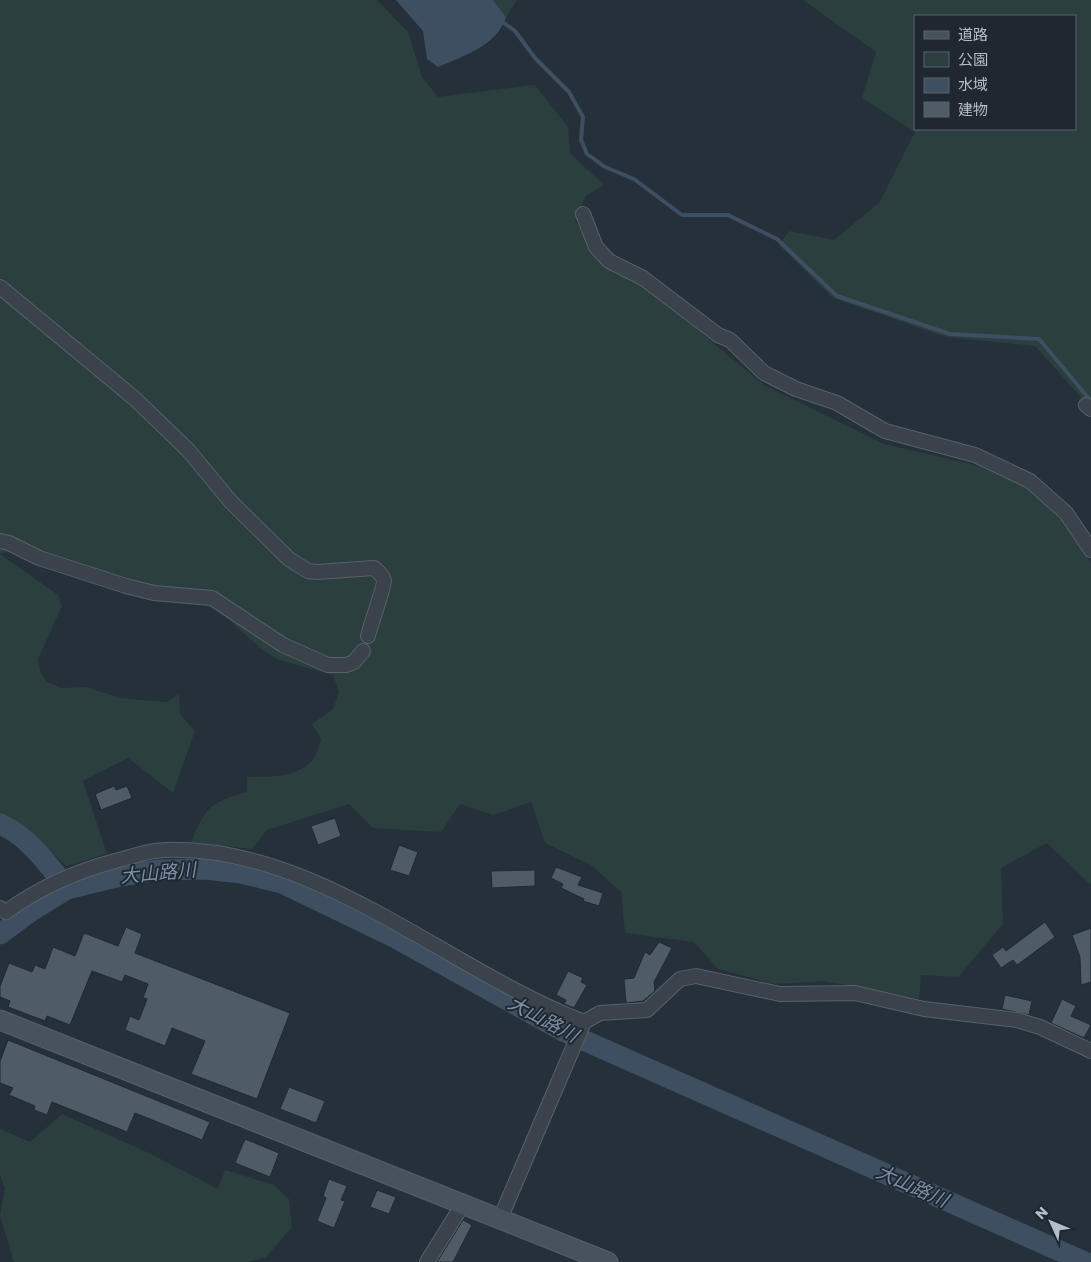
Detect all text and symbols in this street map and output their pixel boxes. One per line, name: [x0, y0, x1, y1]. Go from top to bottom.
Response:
legend: [914, 15, 1076, 130]
text: 道路: [958, 24, 988, 45]
text: 公園: [958, 49, 988, 70]
text: 水域: [958, 74, 988, 95]
text: 建物: [958, 99, 988, 120]
water label: 大山路川: [119, 856, 199, 890]
water label: 大山路川: [503, 989, 585, 1050]
water label: 大山路川: [872, 1158, 954, 1215]
north arrow: [1026, 1197, 1076, 1247]
text: N: [1031, 1202, 1052, 1224]

